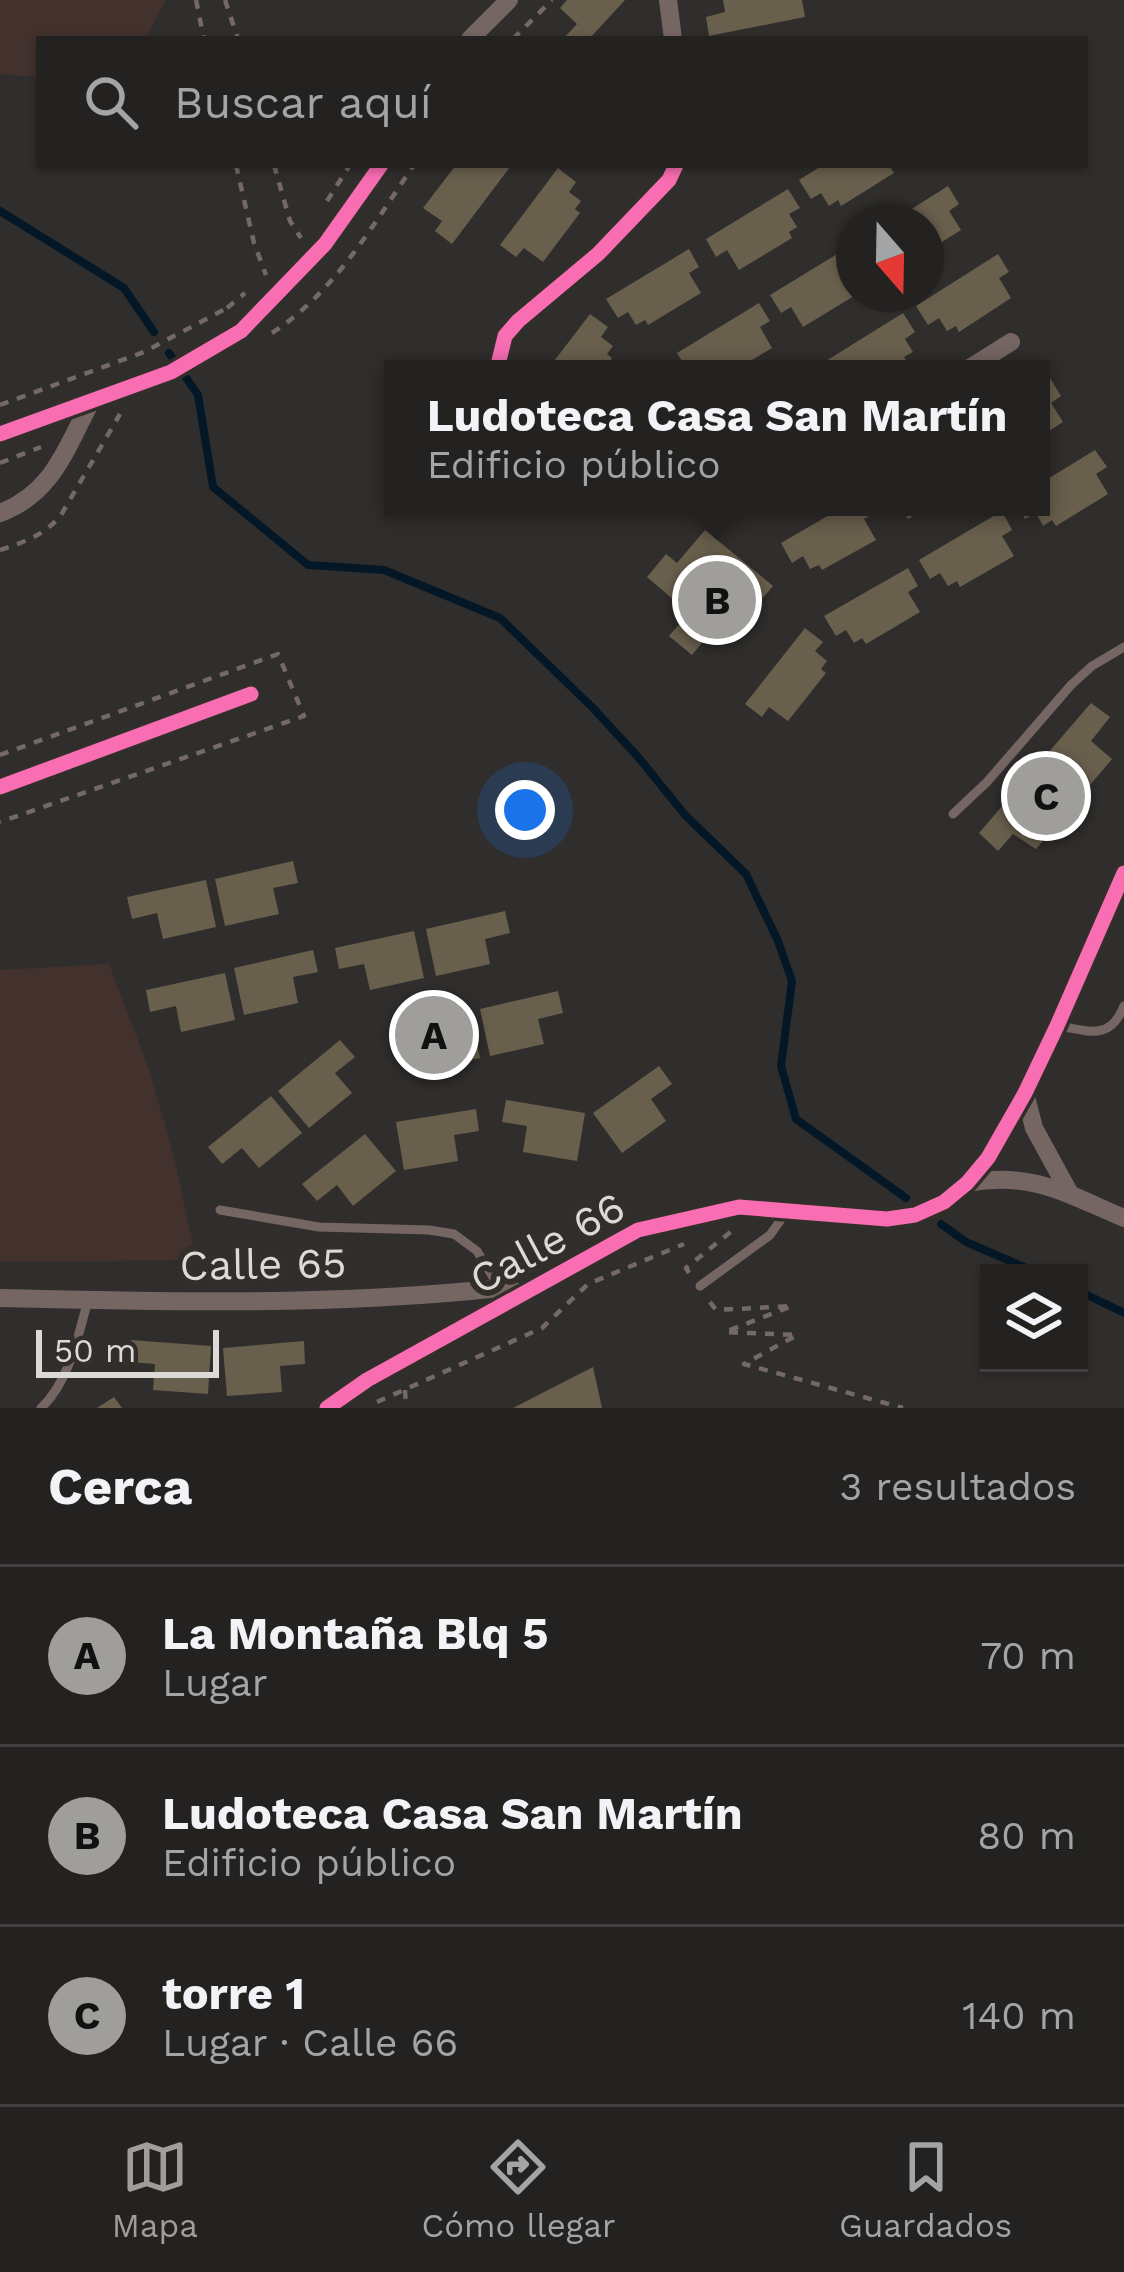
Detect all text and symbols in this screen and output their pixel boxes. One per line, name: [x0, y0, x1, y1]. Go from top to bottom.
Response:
search box: [36, 36, 1088, 168]
icon: search: [78, 69, 144, 135]
text: Buscar aquí: [174, 76, 432, 129]
north arrow: [836, 204, 944, 312]
popup: [384, 360, 1050, 516]
text: Ludoteca Casa San Martín: [427, 389, 1007, 442]
text: Edificio público: [427, 442, 721, 487]
pin: B: [678, 555, 756, 645]
pin: C: [1007, 751, 1085, 841]
your location: [495, 780, 555, 840]
pin: A: [395, 990, 473, 1080]
street label: Calle 66: [461, 1182, 633, 1304]
street label: Calle 65: [179, 1238, 347, 1290]
map controls: [980, 1264, 1088, 1372]
button: layers: [980, 1264, 1088, 1372]
scale bar: [36, 1324, 219, 1377]
text: 50 m: [54, 1331, 136, 1370]
text: Cerca: [48, 1457, 192, 1516]
text: 3 resultados: [840, 1464, 1076, 1509]
text: La Montaña Blq 5: [162, 1607, 548, 1660]
text: A: [74, 1633, 100, 1678]
text: 70 m: [980, 1633, 1076, 1678]
text: Lugar: [162, 1660, 268, 1705]
text: Ludoteca Casa San Martín: [162, 1787, 743, 1840]
text: B: [74, 1813, 100, 1858]
text: 80 m: [977, 1813, 1076, 1858]
text: Edificio público: [162, 1840, 456, 1885]
text: torre 1: [162, 1967, 305, 2020]
text: C: [74, 1993, 100, 2038]
text: 140 m: [962, 1993, 1076, 2038]
text: Lugar · Calle 66: [162, 2020, 458, 2065]
tab: Mapa: [112, 2134, 198, 2245]
tab: Cómo llegar: [422, 2134, 615, 2245]
tab: Guardados: [839, 2134, 1012, 2245]

